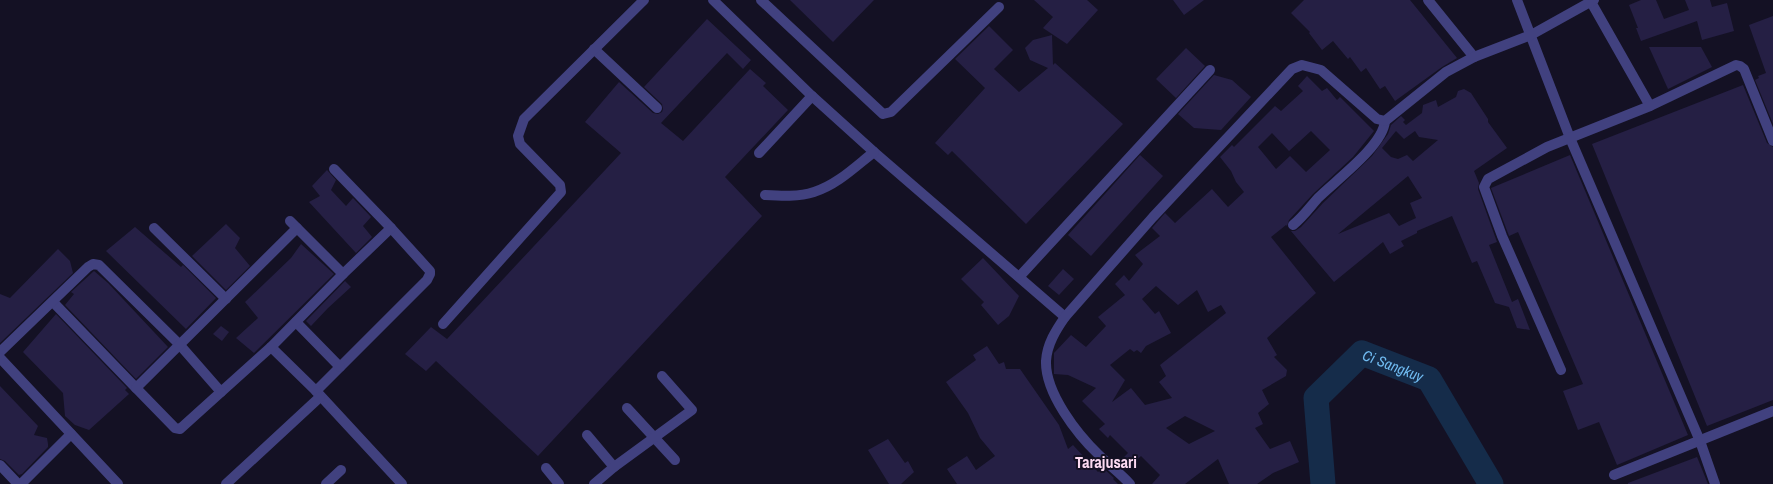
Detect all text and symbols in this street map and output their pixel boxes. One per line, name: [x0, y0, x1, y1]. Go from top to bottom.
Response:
water label: Ci Sangkuy: [1360, 344, 1427, 387]
district label: Tarajusari: [1075, 451, 1137, 473]

